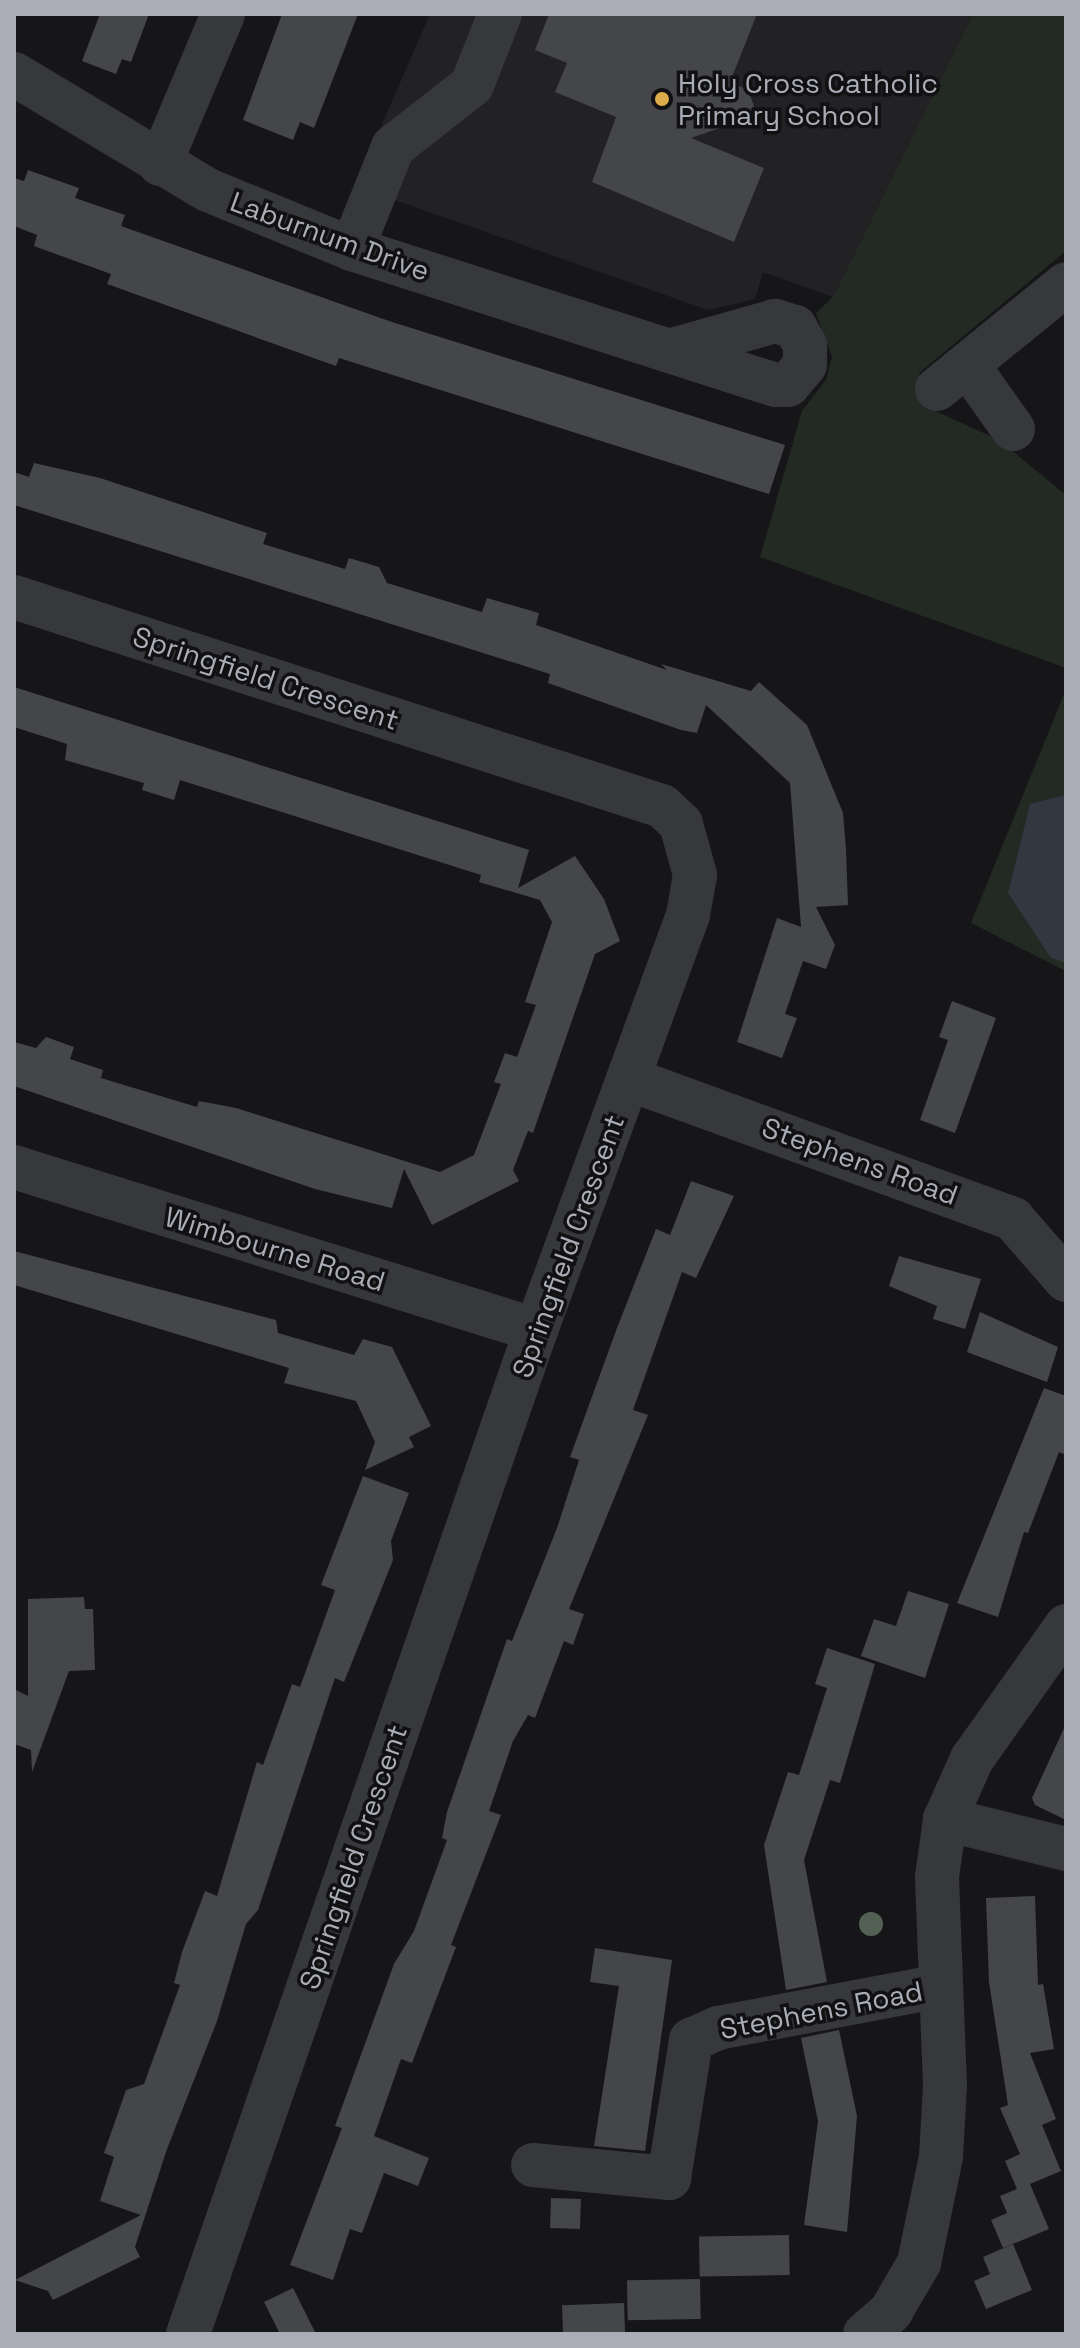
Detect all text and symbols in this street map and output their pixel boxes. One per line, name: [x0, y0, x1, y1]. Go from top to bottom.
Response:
place label: Holy Cross Catholic Primary School: [678, 66, 938, 132]
marker: Holy Cross Catholic Primary School: [653, 90, 671, 108]
street label: Laburnum Drive: [226, 184, 434, 288]
street label: Springfield Crescent: [129, 619, 403, 737]
street label: Springfield Crescent: [505, 1110, 631, 1382]
street label: Stephens Road: [758, 1110, 962, 1212]
street label: Wimbourne Road: [161, 1200, 389, 1298]
street label: Springfield Crescent: [292, 1720, 414, 1994]
street label: Stephens Road: [717, 1974, 925, 2046]

